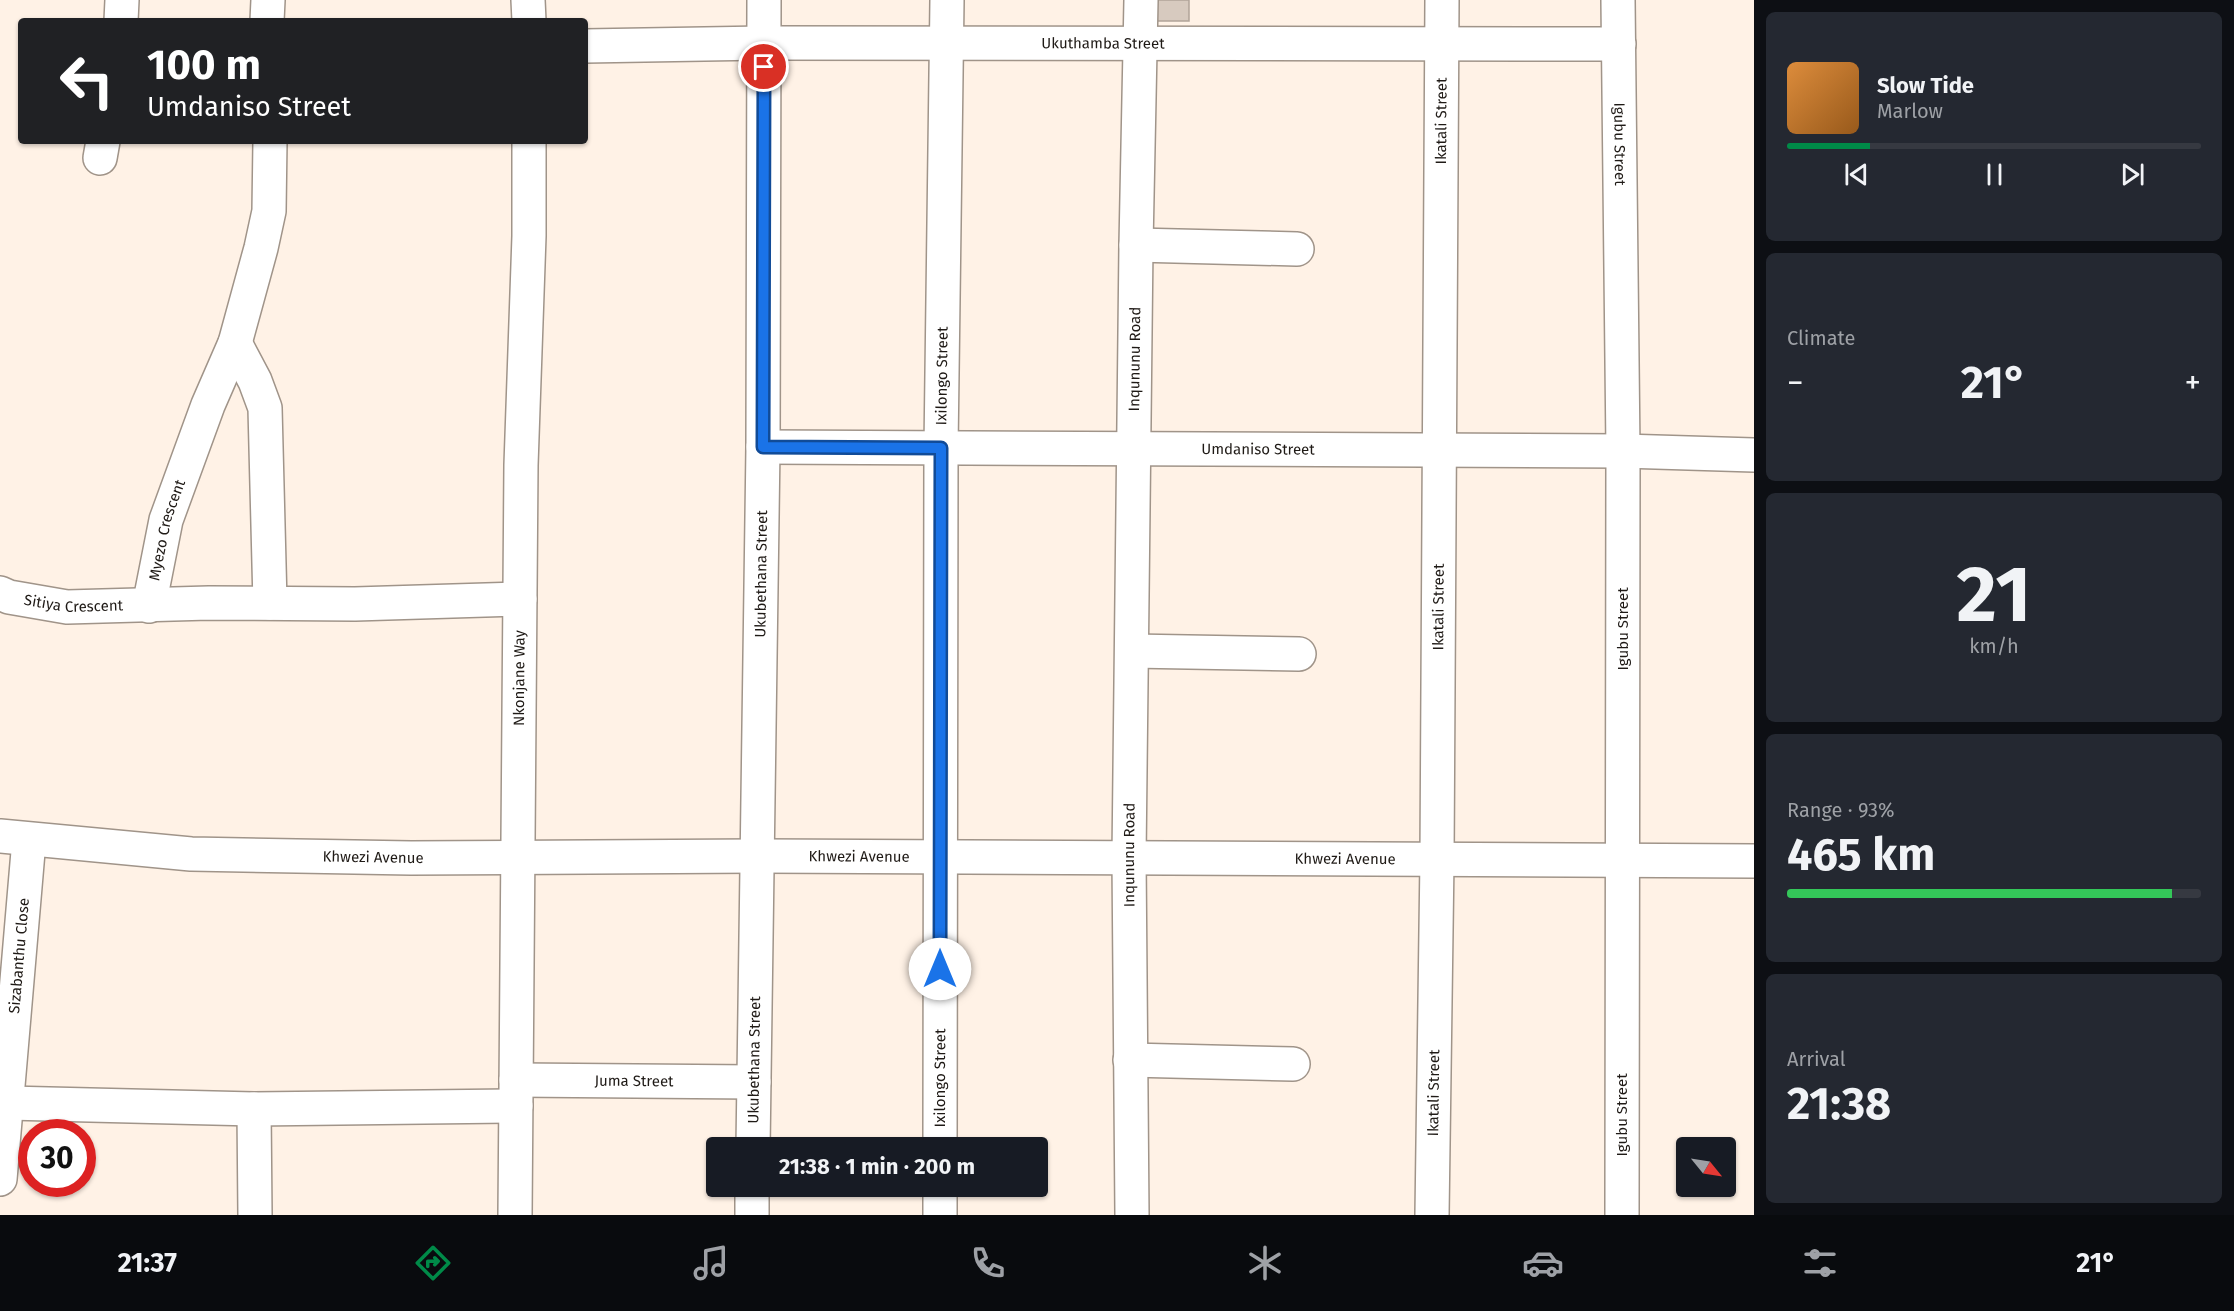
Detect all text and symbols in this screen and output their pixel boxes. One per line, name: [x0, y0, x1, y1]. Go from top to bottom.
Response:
street label: Ukuthamba Street: [1041, 34, 1165, 52]
text: 100 m: [147, 40, 261, 90]
pin: [738, 41, 789, 92]
icon: left: [48, 42, 126, 120]
icon: arrive: [747, 50, 780, 83]
text: Slow Tide: [1877, 72, 1974, 99]
street label: Ikatali Street: [1432, 77, 1451, 164]
text: Umdaniso Street: [147, 91, 351, 123]
text: Marlow: [1877, 99, 1943, 123]
street label: Igubu Street: [1610, 102, 1629, 186]
icon: previous: [1840, 158, 1873, 191]
icon: pause: [1978, 158, 2011, 191]
icon: next: [2116, 158, 2149, 191]
street label: Inqununu Road: [1125, 307, 1144, 411]
street label: Ixilongo Street: [932, 326, 952, 426]
text: Climate: [1787, 326, 1855, 350]
text: 21°: [1961, 356, 2027, 410]
text: −: [1787, 363, 1804, 403]
text: +: [2185, 363, 2201, 403]
street label: Umdaniso Street: [1201, 440, 1315, 459]
street label: Myezo Crescent: [145, 476, 189, 582]
street label: Ukubethana Street: [751, 510, 771, 638]
text: 21: [1957, 548, 2031, 642]
street label: Ikatali Street: [1429, 563, 1448, 650]
street label: Igubu Street: [1614, 587, 1632, 671]
street label: Sitiya Crescent: [23, 591, 124, 616]
street label: Nkonjane Way: [510, 629, 529, 726]
text: km/h: [1969, 634, 2019, 658]
text: Range · 93%: [1787, 798, 1894, 822]
street label: Inqununu Road: [1120, 803, 1139, 907]
text: 465 km: [1787, 828, 1935, 882]
street label: Khwezi Avenue: [322, 847, 424, 867]
street label: Khwezi Avenue: [809, 847, 910, 866]
street label: Khwezi Avenue: [1295, 850, 1396, 868]
street label: Sizabanthu Close: [5, 897, 33, 1014]
position arrow: [908, 937, 972, 1001]
street label: Ukubethana Street: [744, 996, 764, 1124]
street label: Ixilongo Street: [931, 1028, 949, 1127]
text: Arrival: [1787, 1047, 1846, 1071]
street label: Ikatali Street: [1424, 1049, 1443, 1137]
street label: Juma Street: [594, 1072, 674, 1090]
street label: Igubu Street: [1613, 1073, 1631, 1157]
text: 21:38: [1787, 1077, 1891, 1131]
speed limit sign: 30: [18, 1119, 96, 1197]
north arrow: [1676, 1137, 1736, 1197]
map controls: [1676, 1137, 1736, 1197]
text: 21:38 · 1 min · 200 m: [779, 1153, 975, 1180]
icon: directions: [412, 1242, 454, 1284]
icon: music: [690, 1242, 732, 1284]
icon: phone: [967, 1242, 1009, 1284]
icon: climate: [1244, 1242, 1286, 1284]
icon: car: [1522, 1242, 1564, 1284]
icon: filters: [1799, 1242, 1841, 1284]
text: 21:37: [118, 1247, 177, 1279]
text: 21°: [2076, 1247, 2116, 1279]

